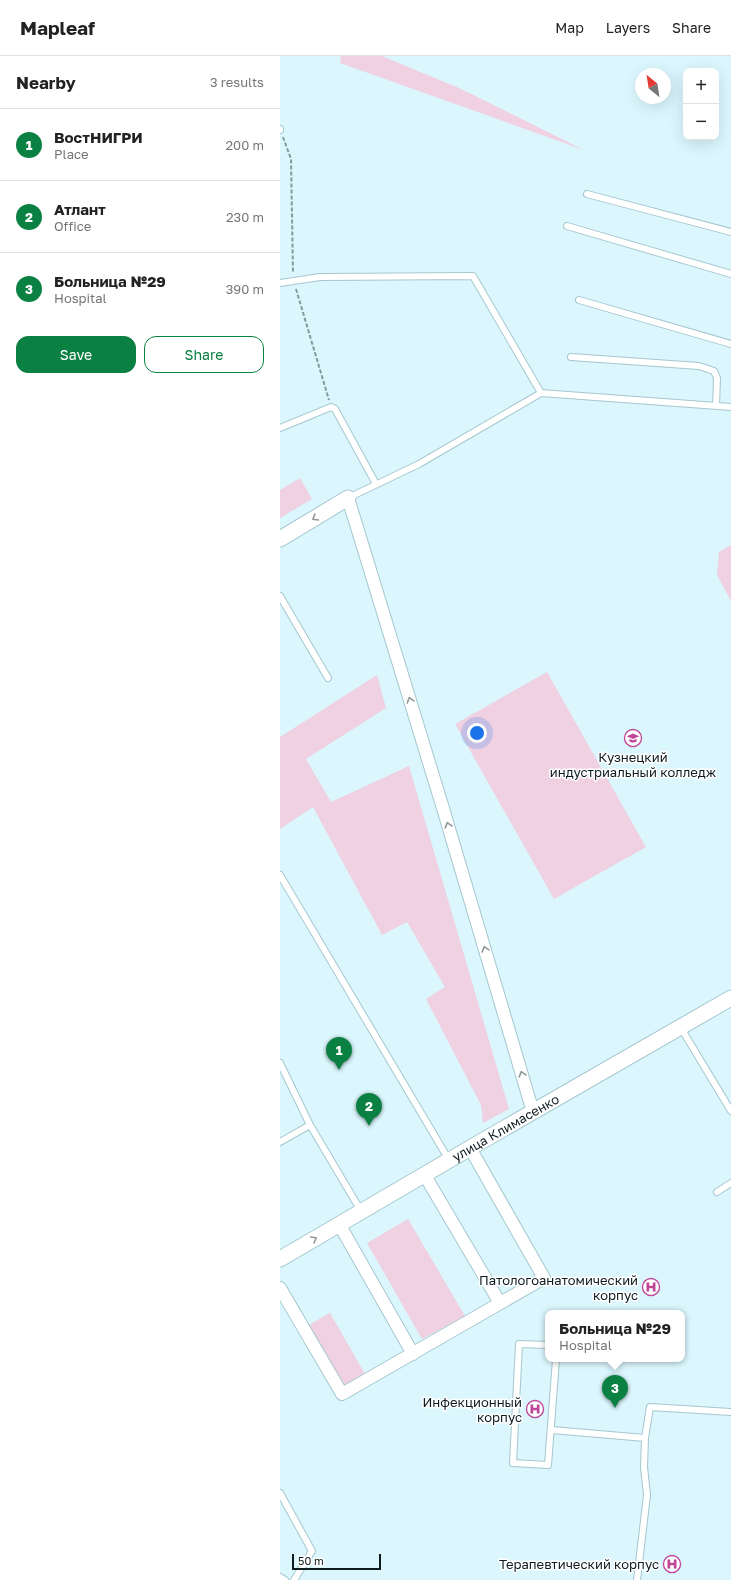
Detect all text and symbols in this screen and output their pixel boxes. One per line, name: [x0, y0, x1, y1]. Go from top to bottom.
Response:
text: Mapleaf: [20, 16, 95, 39]
text: Map: [555, 19, 584, 36]
text: Layers: [606, 19, 650, 36]
text: Share: [672, 19, 711, 36]
north arrow: [635, 68, 671, 104]
map controls: [683, 68, 719, 140]
button: +: [683, 68, 719, 104]
text: Nearby: [16, 72, 76, 93]
text: 3 results: [210, 74, 264, 90]
button: −: [683, 104, 719, 140]
text: ВостНИГРИ: [54, 128, 143, 146]
text: 1: [26, 137, 32, 153]
text: 200 m: [226, 137, 264, 153]
text: Place: [54, 146, 89, 162]
text: Атлант: [54, 200, 106, 218]
text: 2: [25, 209, 33, 225]
text: 230 m: [226, 209, 264, 225]
text: Office: [54, 218, 91, 234]
text: Больница №29: [54, 272, 166, 290]
text: 3: [25, 281, 33, 297]
text: 390 m: [226, 281, 264, 297]
text: Hospital: [54, 290, 107, 306]
button: Save: [16, 336, 136, 373]
button: Share: [144, 336, 264, 373]
one-way arrow: [312, 514, 319, 521]
one-way arrow: [406, 697, 415, 704]
your location: [467, 723, 487, 743]
school or university icon: Кузнецкий индустриальный колледж: [623, 728, 643, 748]
place label: Кузнецкий индустриальный колледж: [550, 749, 717, 780]
one-way arrow: [444, 822, 453, 829]
one-way arrow: [481, 946, 490, 953]
pin: 1: [326, 1037, 352, 1070]
one-way arrow: [518, 1071, 527, 1078]
street label: улица Климасенко: [449, 1091, 562, 1165]
pin: 2: [356, 1093, 382, 1126]
one-way arrow: [310, 1237, 317, 1244]
place label: Патологоанатомический корпус: [479, 1272, 638, 1303]
hospital icon: Патологоанатомический корпус: [641, 1277, 661, 1297]
popup: [545, 1310, 685, 1362]
text: Больница №29: [559, 1319, 671, 1337]
text: Hospital: [559, 1337, 612, 1353]
pin: 3: [602, 1375, 628, 1408]
place label: Инфекционный корпус: [422, 1394, 522, 1425]
hospital icon: Инфекционный корпус: [525, 1399, 545, 1419]
scale bar: [292, 1552, 381, 1571]
text: 50 m: [298, 1554, 324, 1567]
hospital icon: Терапевтический корпус: [662, 1554, 682, 1574]
place label: Терапевтический корпус: [499, 1556, 659, 1572]

